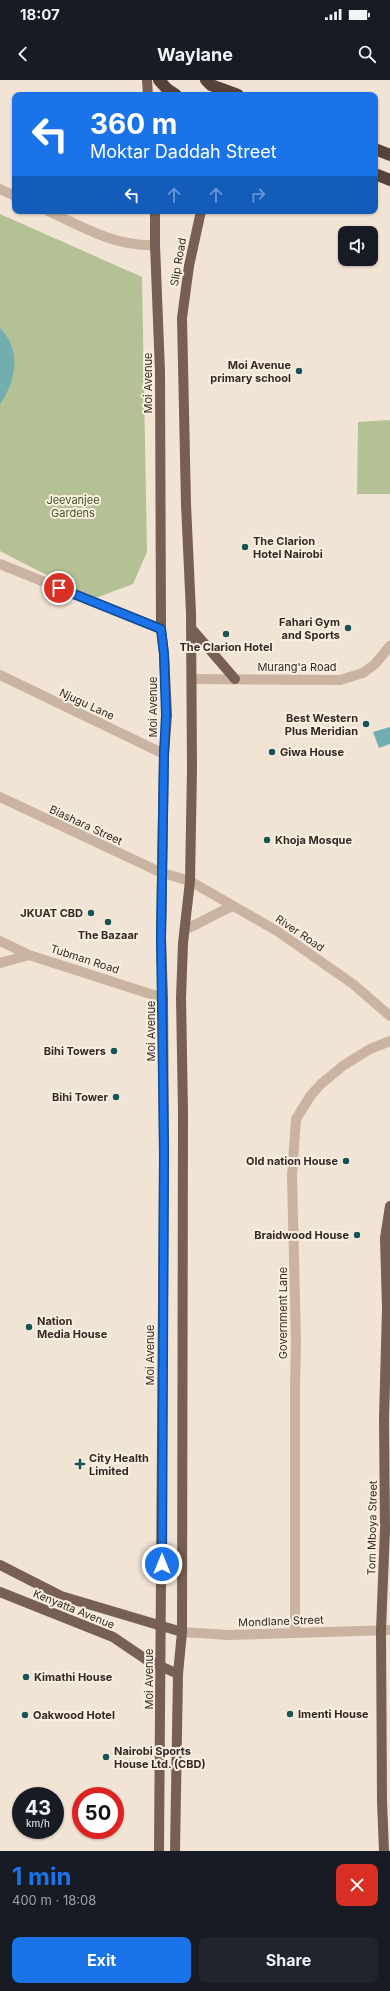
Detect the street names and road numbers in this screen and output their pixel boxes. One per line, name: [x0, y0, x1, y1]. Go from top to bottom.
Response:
street label: Slip Road: [167, 237, 189, 287]
street label: Moi Avenue: [141, 353, 155, 413]
street label: Murang'a Road: [257, 660, 337, 674]
street label: Moi Avenue: [146, 677, 160, 737]
street label: Njugu Lane: [57, 685, 117, 723]
street label: Biashara Street: [47, 802, 125, 848]
street label: River Road: [273, 912, 327, 954]
street label: Tubman Road: [49, 941, 121, 977]
street label: Moi Avenue: [144, 1001, 158, 1061]
street label: Government Lane: [276, 1267, 290, 1359]
street label: Moi Avenue: [143, 1325, 157, 1385]
street label: Tom Mboya Street: [364, 1480, 380, 1576]
street label: Kenyatta Avenue: [31, 1586, 117, 1632]
street label: Mondlane Street: [238, 1612, 324, 1629]
street label: Moi Avenue: [142, 1649, 156, 1709]

